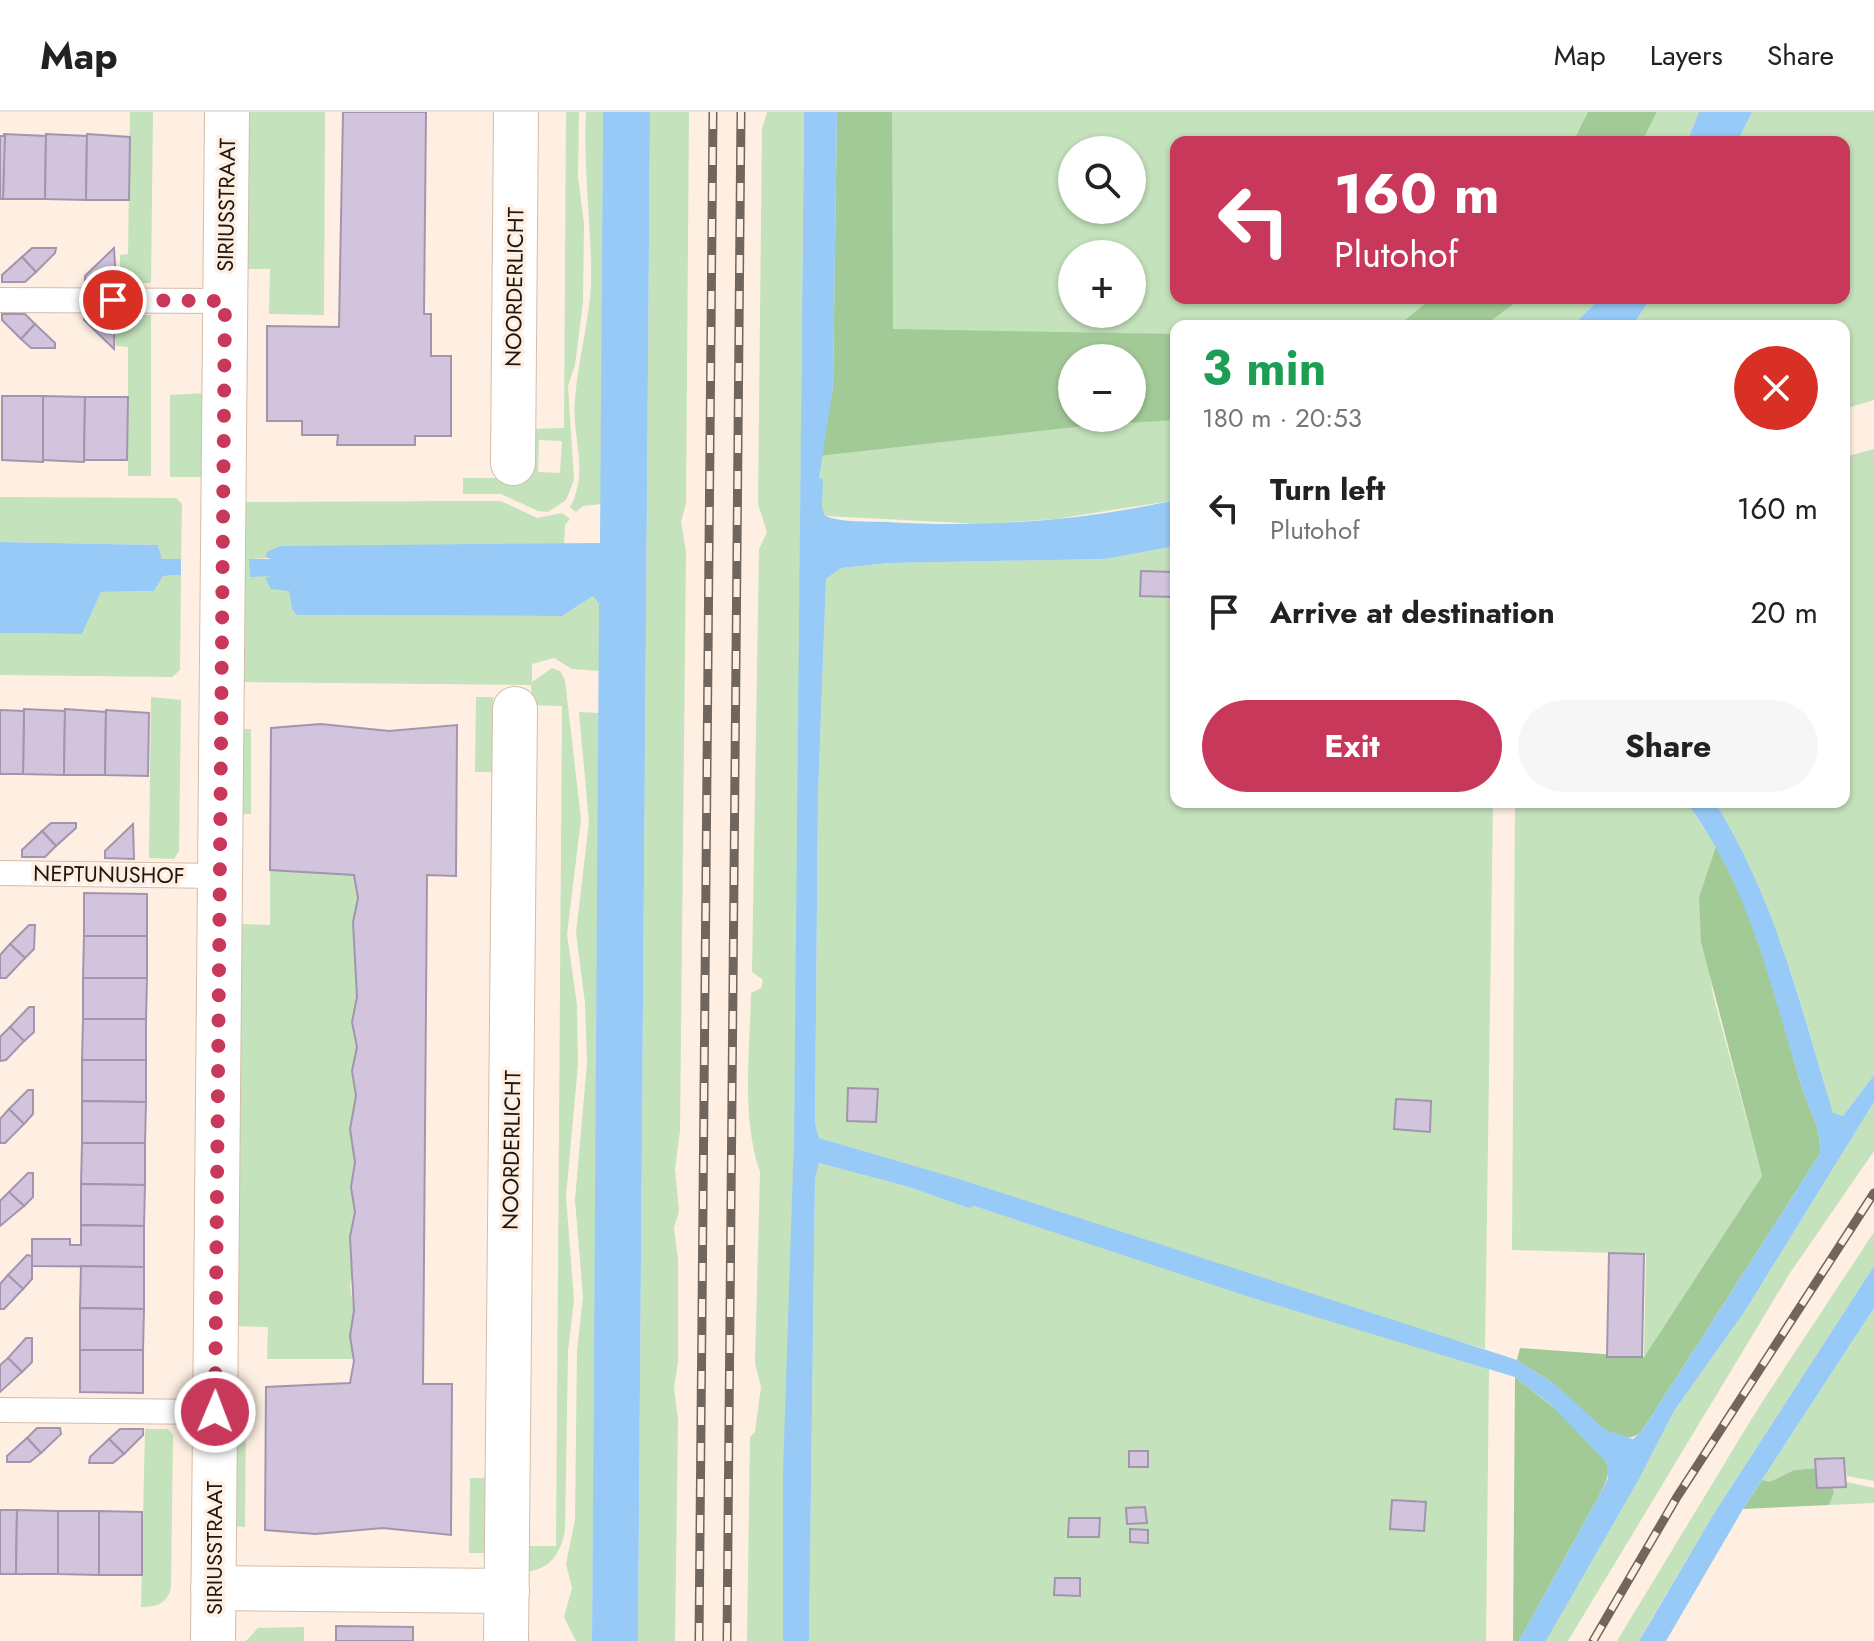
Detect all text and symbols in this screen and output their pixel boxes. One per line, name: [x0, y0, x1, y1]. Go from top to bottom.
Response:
text: Map: [40, 28, 118, 83]
text: Map: [1554, 35, 1606, 76]
text: Layers: [1650, 35, 1723, 76]
text: Share: [1767, 35, 1834, 76]
map controls: [1058, 136, 1146, 432]
button: search: [1058, 136, 1146, 224]
street label: SIRIUSSTRAAT: [209, 137, 243, 272]
text: 160 m: [1334, 153, 1500, 234]
icon: left: [1202, 168, 1306, 272]
street label: NOORDERLICHT: [497, 206, 531, 367]
text: Plutohof: [1334, 228, 1458, 280]
button: +: [1058, 240, 1146, 328]
pin: [79, 266, 147, 334]
icon: arrive: [91, 278, 135, 322]
text: 3 min: [1202, 334, 1326, 403]
button: −: [1058, 344, 1146, 432]
button: close: [1734, 346, 1818, 430]
text: 180 m · 20:53: [1202, 399, 1362, 437]
text: Turn left: [1270, 468, 1385, 511]
icon: left: [1202, 486, 1246, 530]
text: 160 m: [1737, 487, 1818, 530]
text: Plutohof: [1270, 511, 1360, 549]
icon: arrive: [1202, 590, 1246, 634]
text: Arrive at destination: [1270, 591, 1555, 634]
text: 20 m: [1751, 591, 1818, 634]
button: Exit: [1202, 700, 1502, 792]
button: Share: [1518, 700, 1818, 792]
street label: NEPTUNUSHOF: [33, 857, 185, 891]
street label: NOORDERLICHT: [494, 1069, 528, 1230]
position arrow: [173, 1370, 257, 1454]
street label: SIRIUSSTRAAT: [198, 1480, 230, 1615]

